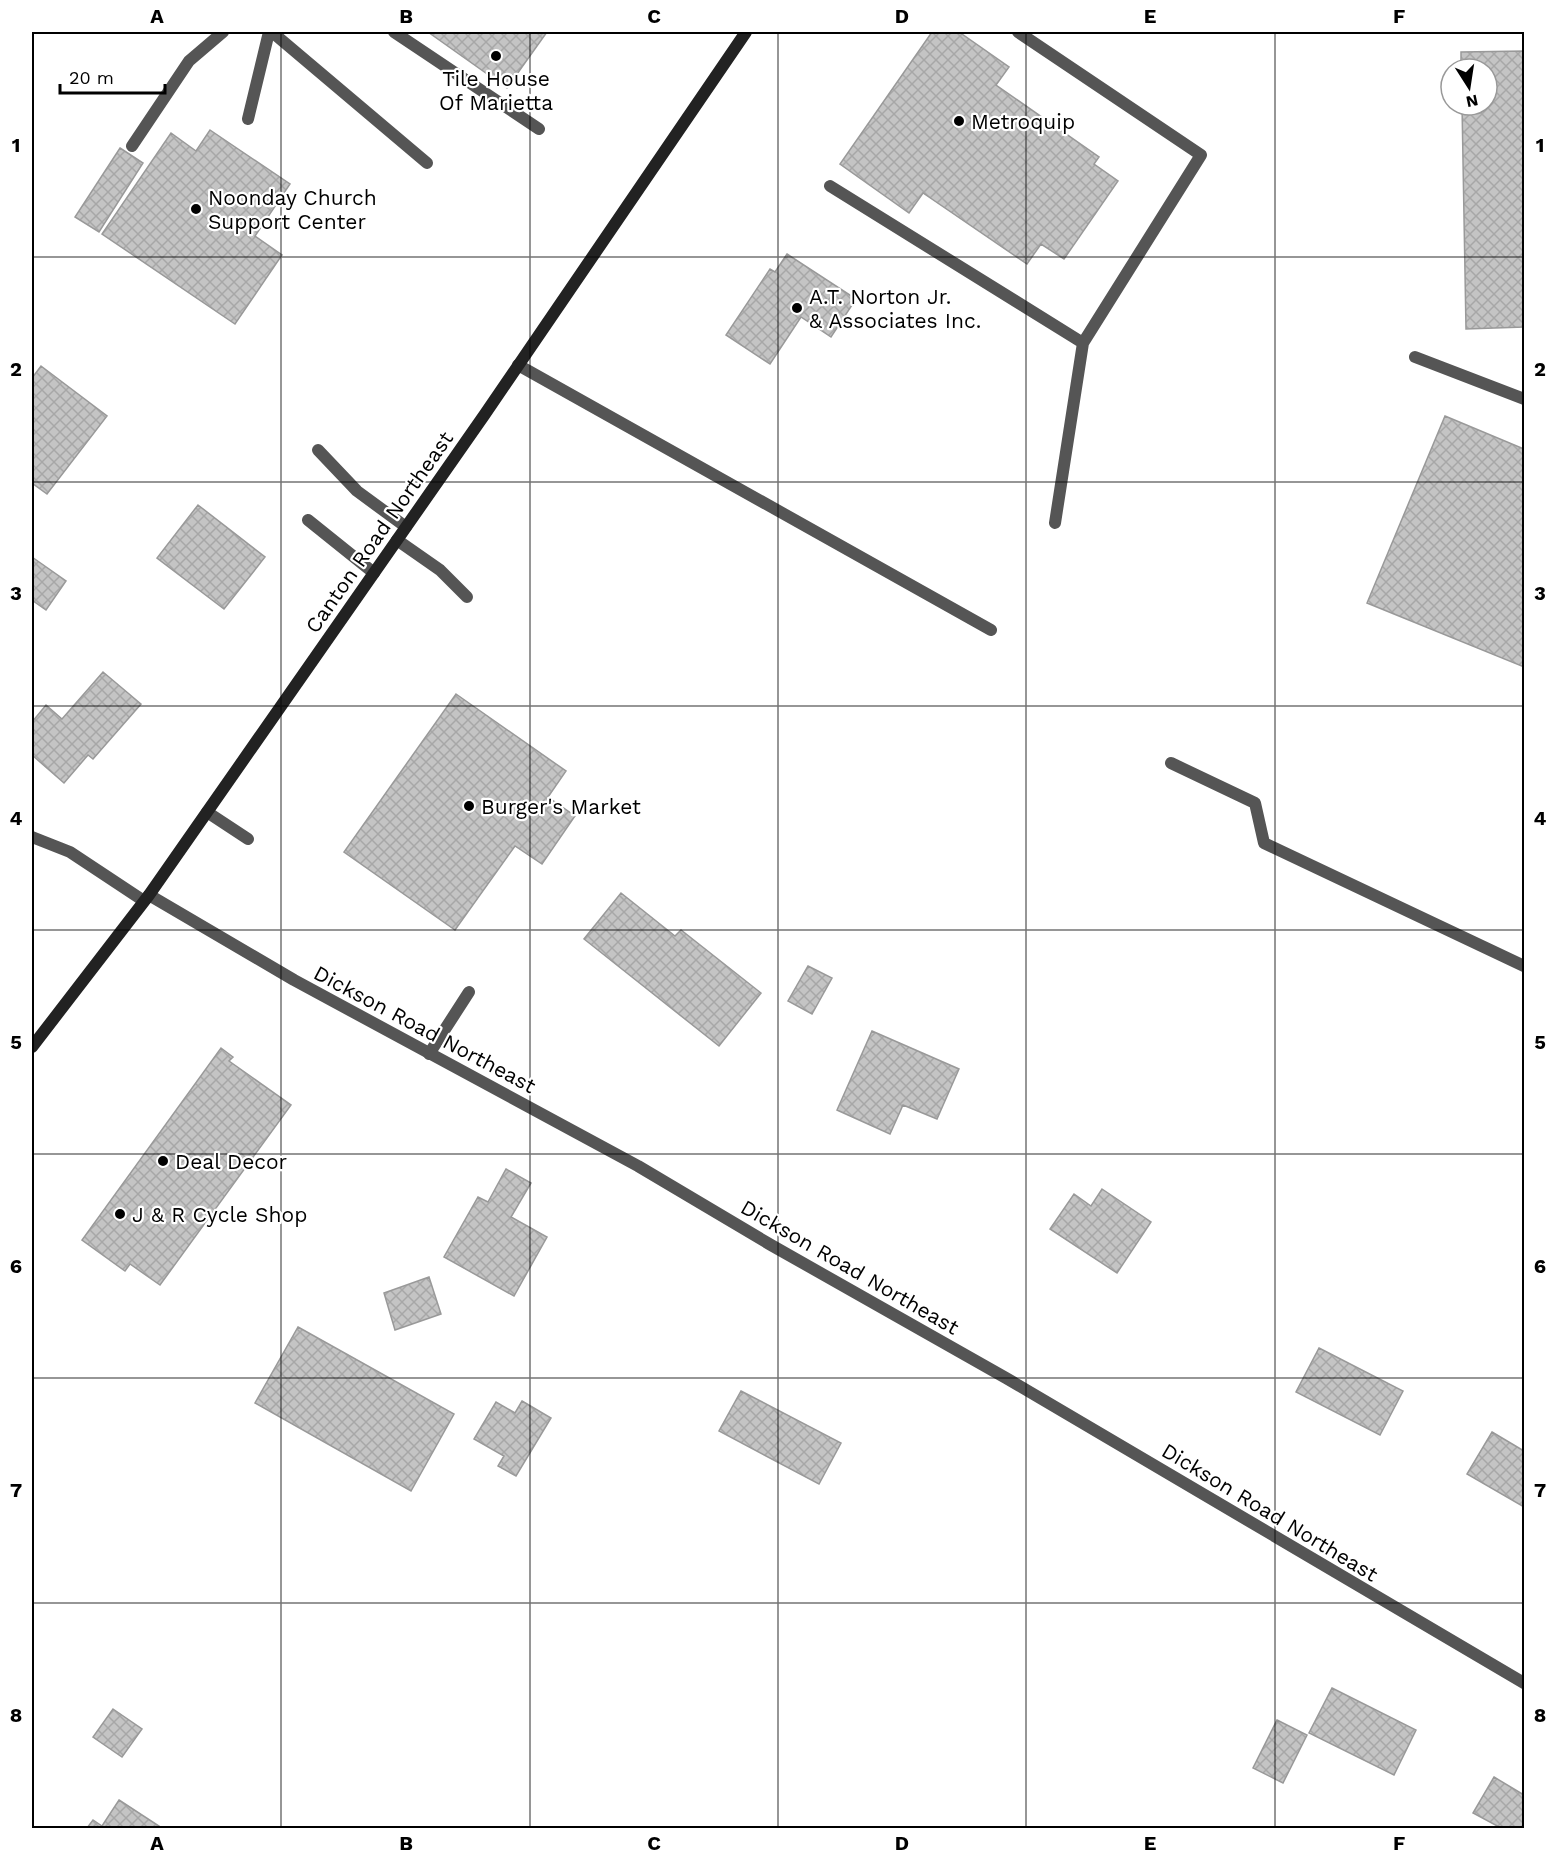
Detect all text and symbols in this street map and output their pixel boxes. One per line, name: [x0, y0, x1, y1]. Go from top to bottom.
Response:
text: A: [150, 4, 164, 28]
text: B: [399, 4, 413, 28]
text: C: [647, 4, 661, 28]
text: D: [895, 4, 909, 28]
text: E: [1144, 4, 1156, 28]
text: F: [1393, 4, 1405, 28]
marker: Tile House Of Marietta: [489, 49, 503, 63]
scale bar: [60, 57, 165, 95]
north arrow: [1439, 57, 1499, 117]
place label: Tile House Of Marietta: [439, 66, 553, 115]
text: 20 m: [69, 67, 114, 88]
text: N: [1464, 91, 1480, 112]
place label: Metroquip: [971, 109, 1075, 134]
marker: Metroquip: [952, 114, 966, 128]
text: 1: [12, 133, 20, 157]
text: 1: [1536, 133, 1544, 157]
place label: Noonday Church Support Center: [208, 185, 377, 234]
marker: Noonday Church Support Center: [189, 202, 203, 216]
place label: A.T. Norton Jr. & Associates Inc.: [809, 284, 981, 333]
marker: A.T. Norton Jr. & Associates Inc.: [790, 301, 804, 315]
text: 2: [10, 357, 22, 381]
text: 2: [1534, 357, 1546, 381]
street label: Canton Road Northeast: [300, 426, 458, 638]
text: 3: [10, 581, 22, 605]
text: 3: [1534, 581, 1546, 605]
place label: Burger's Market: [481, 794, 641, 819]
marker: Burger's Market: [462, 799, 476, 813]
text: 4: [10, 806, 23, 830]
text: 4: [1534, 806, 1547, 830]
street label: Dickson Road Northeast: [310, 960, 540, 1098]
text: 5: [10, 1030, 22, 1054]
text: 5: [1534, 1030, 1546, 1054]
place label: Deal Decor: [175, 1149, 288, 1174]
marker: Deal Decor: [156, 1154, 170, 1168]
street label: Dickson Road Northeast: [736, 1194, 964, 1340]
place label: J & R Cycle Shop: [132, 1202, 307, 1227]
marker: J & R Cycle Shop: [113, 1207, 127, 1221]
text: 6: [10, 1254, 22, 1278]
text: 6: [1534, 1254, 1546, 1278]
street label: Dickson Road Northeast: [1157, 1437, 1383, 1587]
text: 7: [10, 1478, 22, 1502]
text: 7: [1534, 1478, 1546, 1502]
text: 8: [10, 1703, 22, 1727]
text: 8: [1534, 1703, 1546, 1727]
text: A: [150, 1831, 164, 1855]
text: B: [399, 1831, 413, 1855]
text: C: [647, 1831, 661, 1855]
text: D: [895, 1831, 909, 1855]
text: E: [1144, 1831, 1156, 1855]
text: F: [1393, 1831, 1405, 1855]

